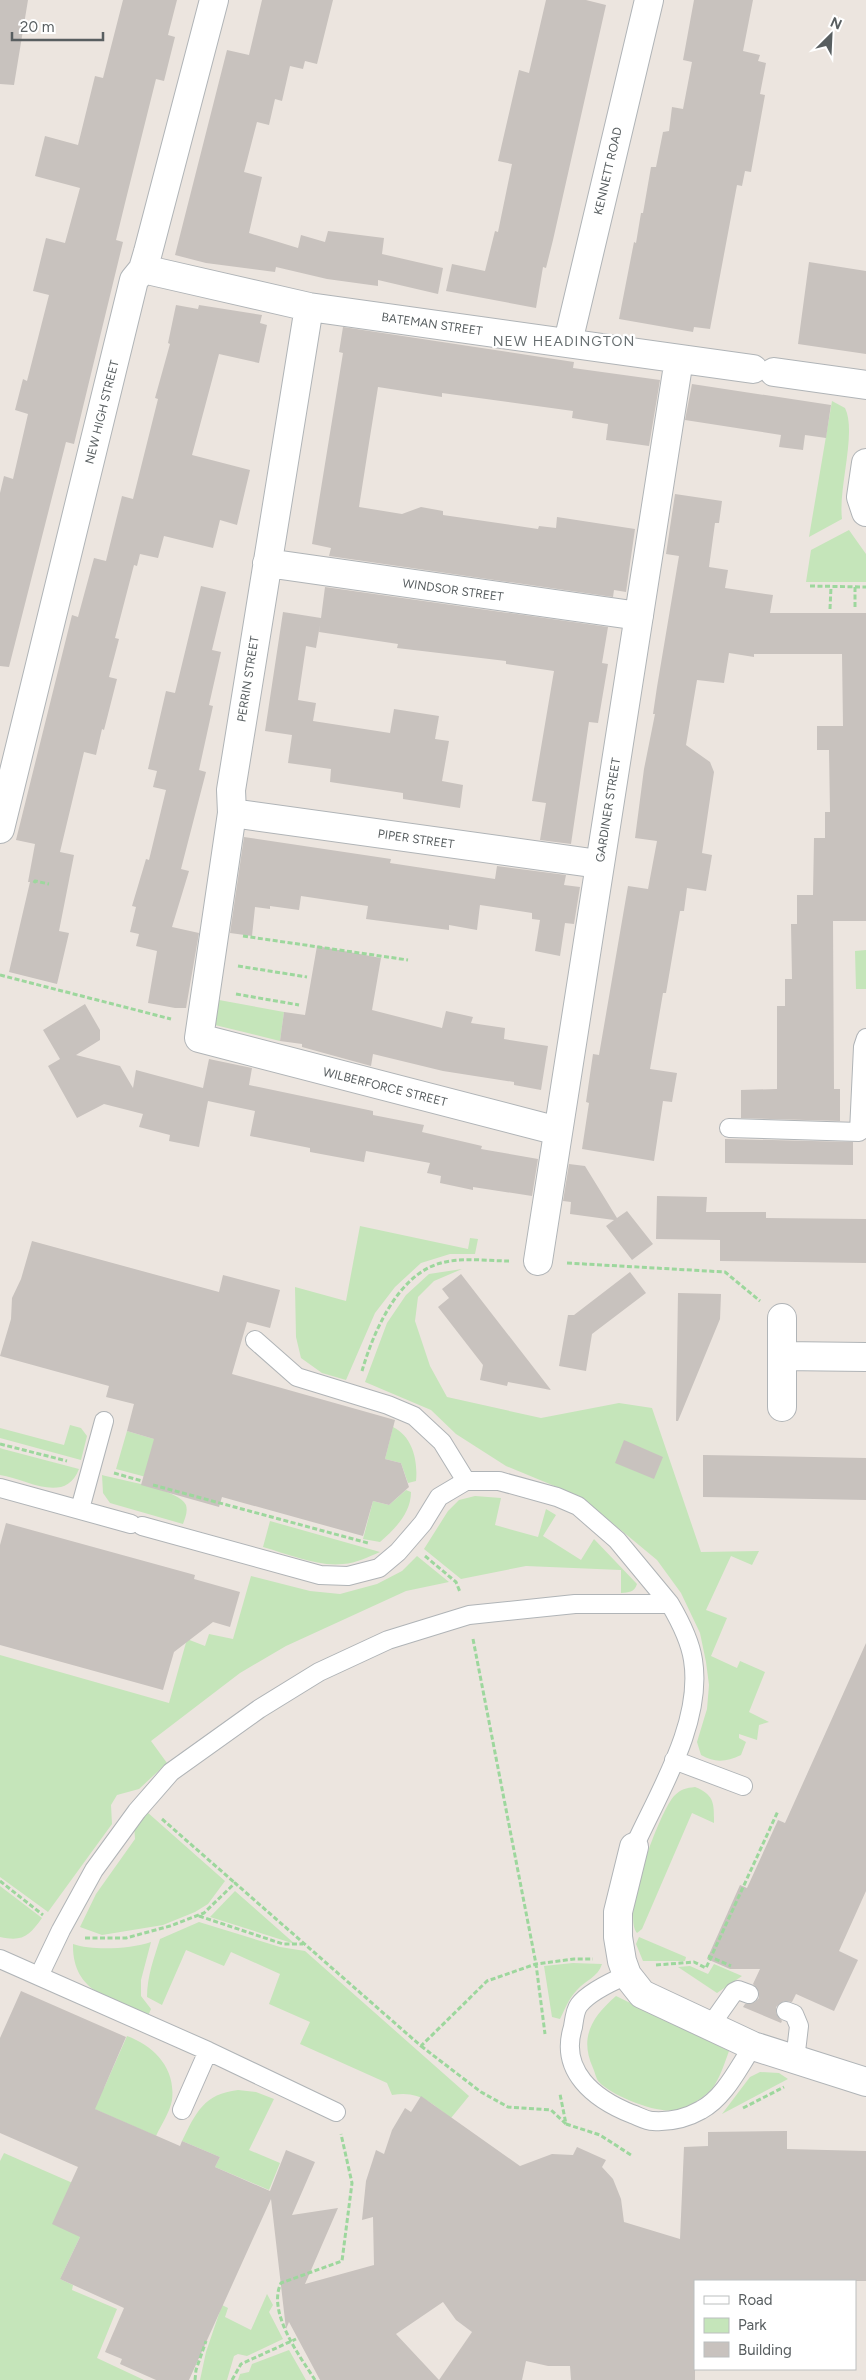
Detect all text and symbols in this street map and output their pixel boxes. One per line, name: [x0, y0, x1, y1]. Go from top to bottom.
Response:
scale bar: [12, 10, 104, 42]
north arrow: [806, 10, 856, 60]
text: N: [828, 14, 844, 34]
text: 20 m: [20, 18, 54, 36]
street label: KENNETT ROAD: [591, 126, 625, 216]
street label: BATEMAN STREET: [381, 310, 484, 338]
district label: NEW HEADINGTON: [493, 333, 635, 350]
street label: NEW HIGH STREET: [82, 358, 122, 465]
street label: WINDSOR STREET: [402, 576, 505, 604]
street label: PERRIN STREET: [234, 635, 262, 723]
street label: GARDINER STREET: [593, 756, 623, 863]
street label: PIPER STREET: [377, 827, 455, 851]
street label: WILBERFORCE STREET: [322, 1065, 449, 1109]
legend: [694, 2280, 856, 2370]
text: Road: [738, 2291, 773, 2309]
text: Park: [738, 2316, 767, 2334]
text: Building: [738, 2341, 792, 2359]

